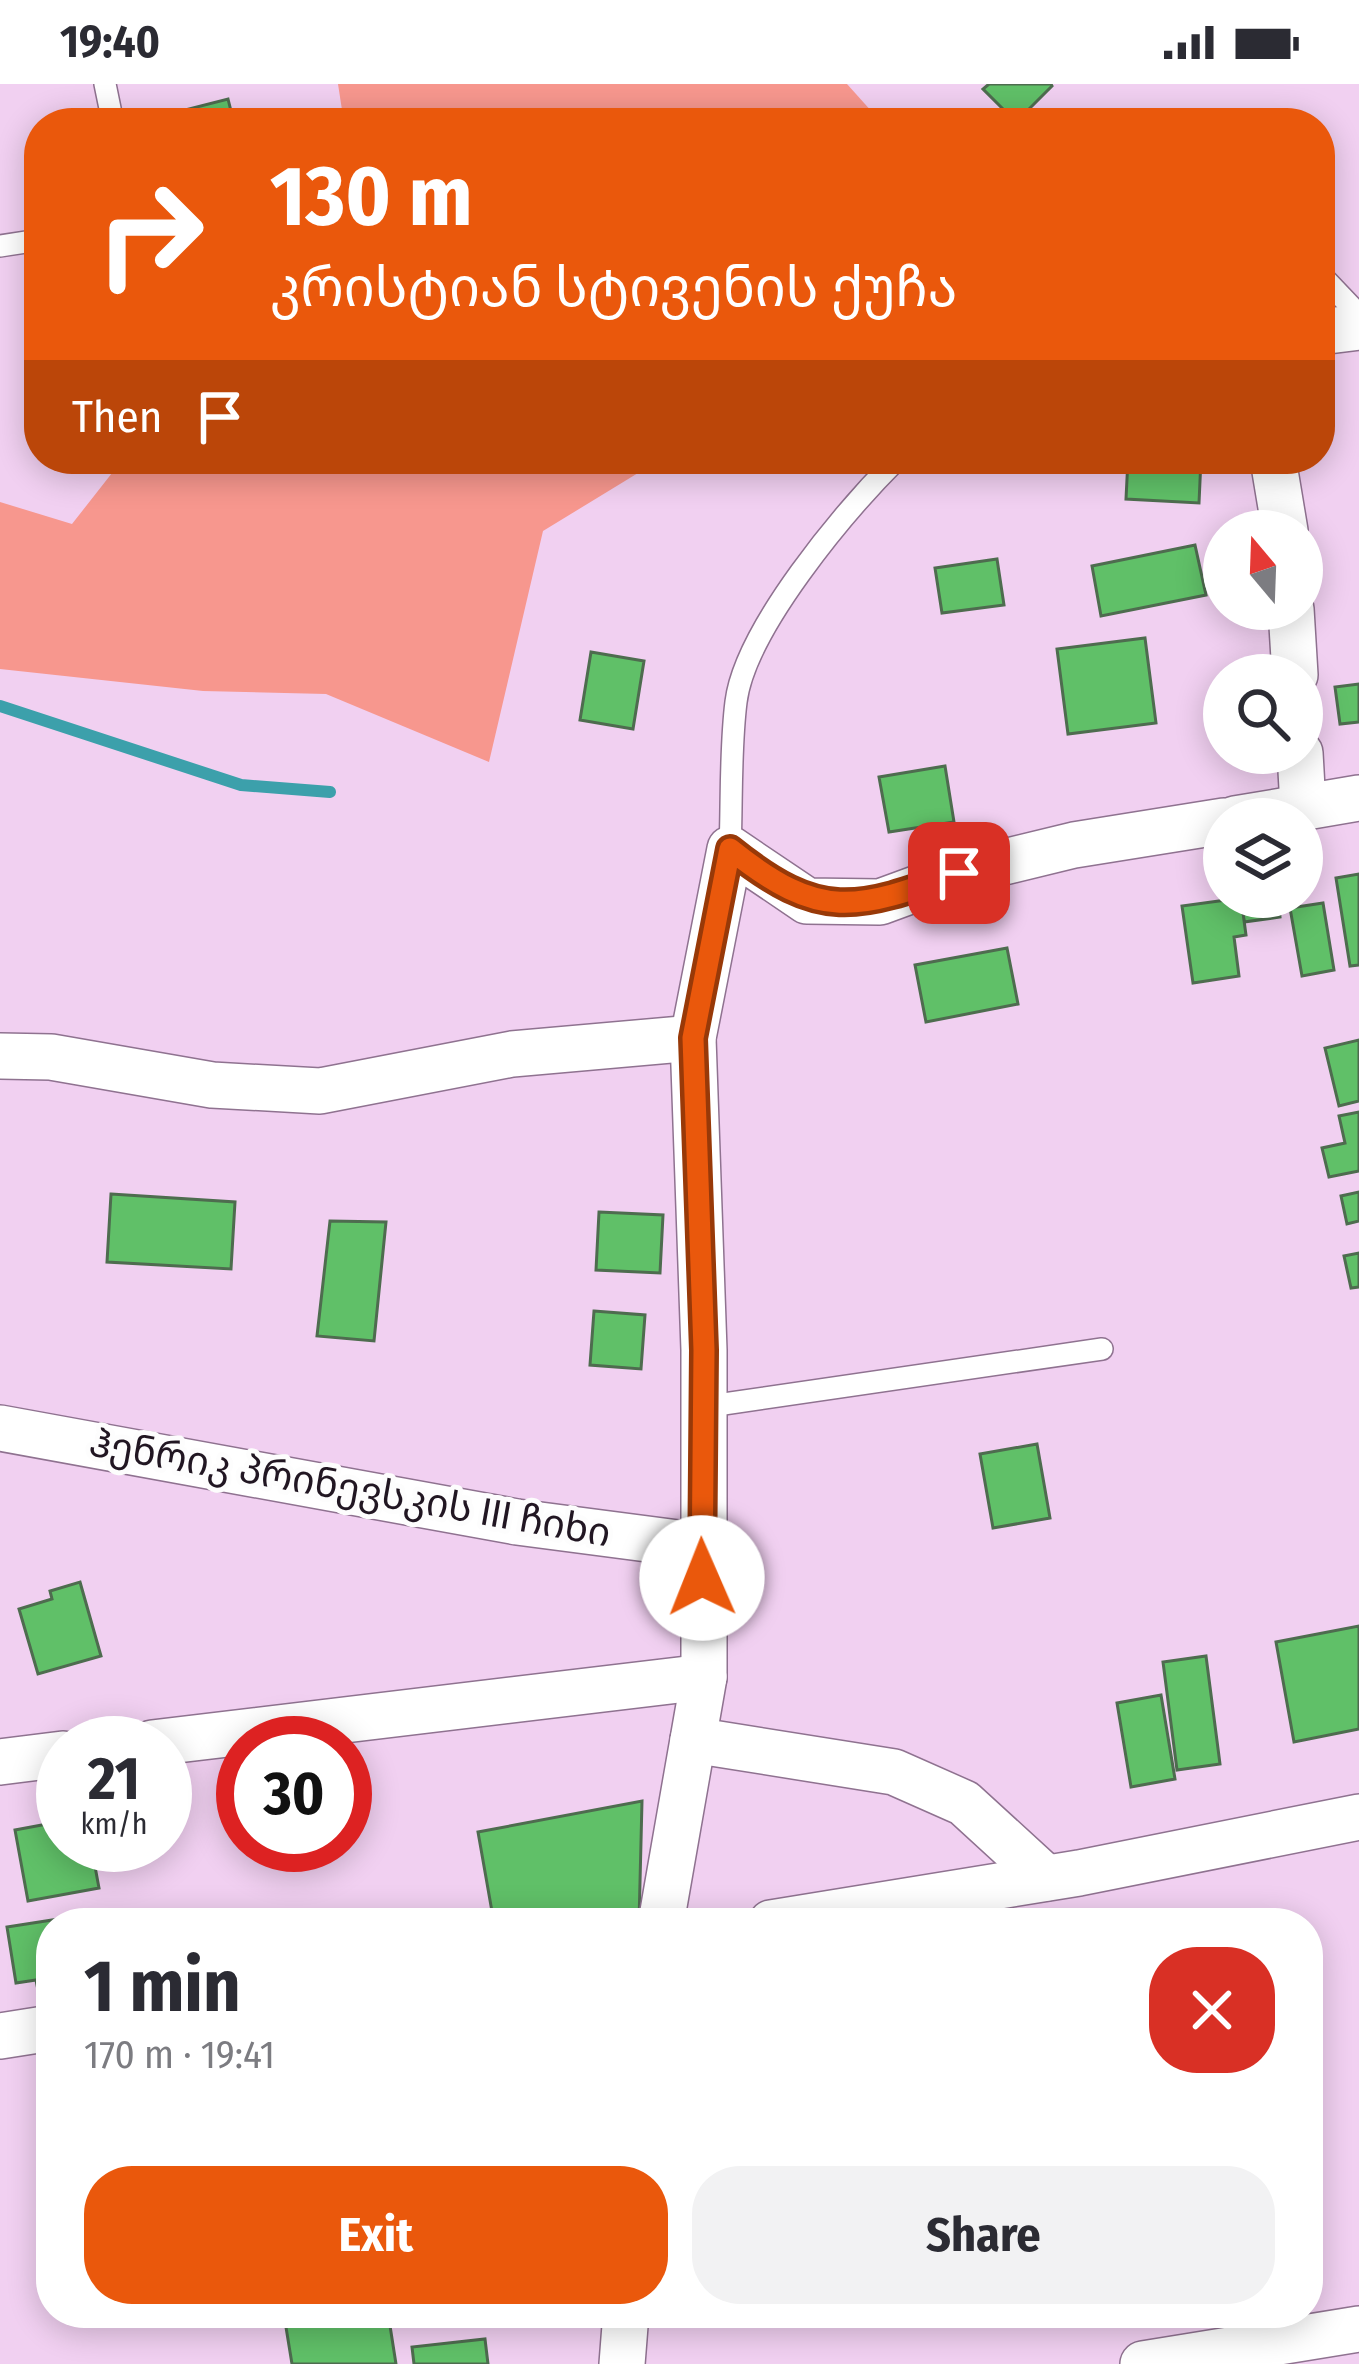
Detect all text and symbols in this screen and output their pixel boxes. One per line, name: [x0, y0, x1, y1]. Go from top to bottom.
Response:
text: 19:40: [60, 15, 160, 69]
text: 130 m: [270, 146, 473, 247]
icon: right: [72, 156, 228, 312]
text: კრისტიან სტივენის ქუჩა: [270, 256, 957, 320]
icon: arrive: [187, 384, 253, 450]
text: Then: [72, 390, 163, 444]
north arrow: [1203, 510, 1323, 630]
map controls: [1203, 510, 1323, 918]
button: search: [1203, 654, 1323, 774]
button: layers: [1203, 798, 1323, 918]
pin: [908, 822, 1010, 924]
icon: arrive: [926, 840, 992, 906]
street label: ჰენრიკ პრინევსკის III ჩიხი: [86, 1419, 614, 1557]
position arrow: [639, 1515, 765, 1641]
speed limit sign: 30: [216, 1716, 372, 1872]
text: 21: [88, 1743, 140, 1815]
text: km/h: [81, 1806, 147, 1842]
text: 1 min: [84, 1944, 241, 2030]
button: close: [1149, 1947, 1275, 2073]
text: 170 m · 19:41: [84, 2032, 275, 2078]
button: Exit: [84, 2166, 668, 2304]
button: Share: [692, 2166, 1275, 2304]

